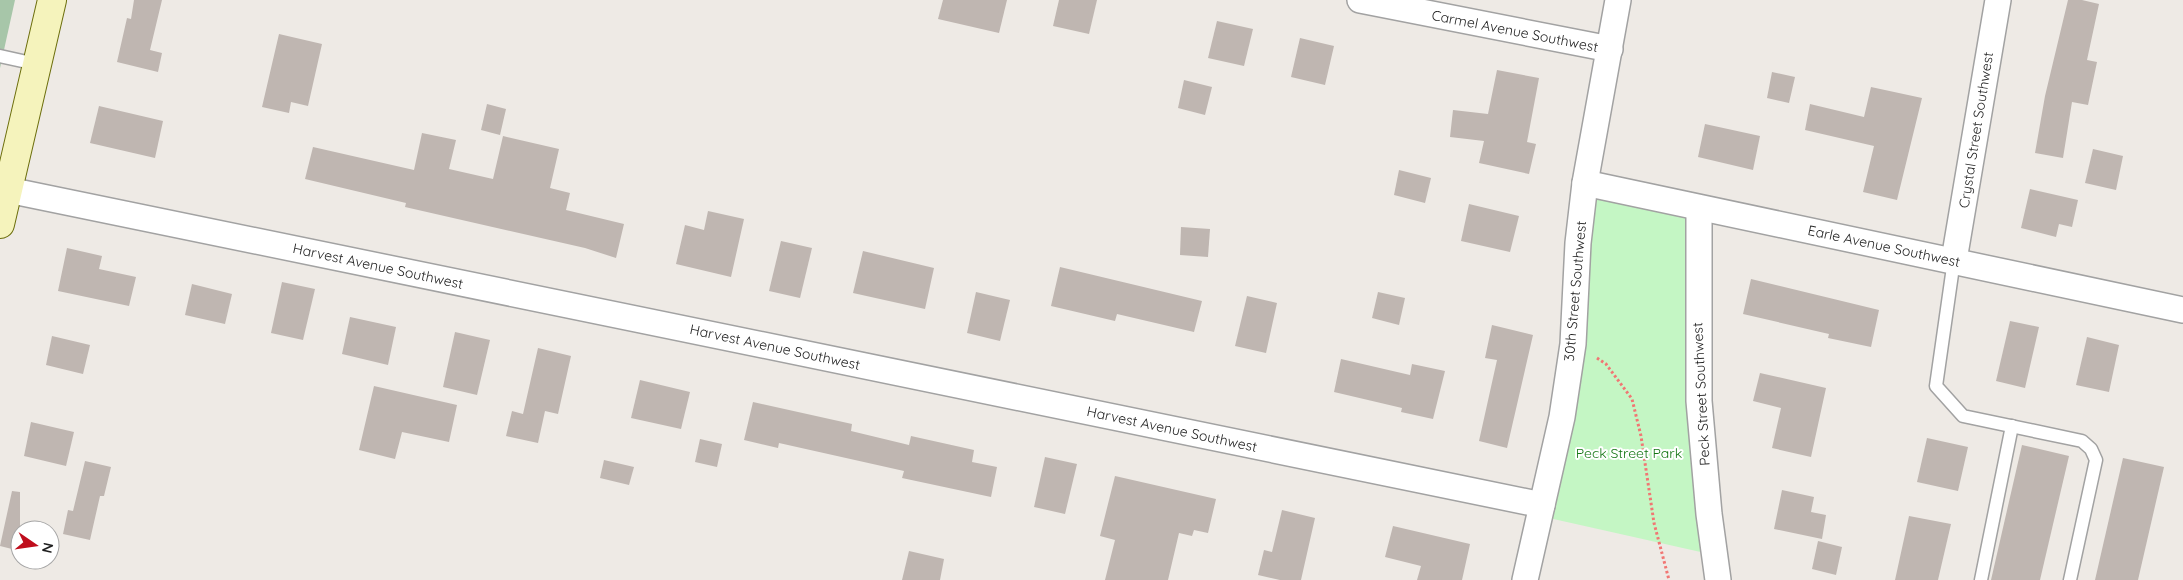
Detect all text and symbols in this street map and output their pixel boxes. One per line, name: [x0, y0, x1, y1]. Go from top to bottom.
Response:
street label: Carmel Avenue Southwest: [1430, 6, 1600, 56]
street label: Crystal Street Southwest: [1955, 50, 1997, 209]
street label: 30th Street Southwest: [1560, 220, 1590, 362]
street label: Earle Avenue Southwest: [1806, 221, 1962, 271]
street label: Harvest Avenue Southwest: [291, 239, 465, 293]
street label: Harvest Avenue Southwest: [688, 320, 862, 374]
street label: Peck Street Southwest: [1688, 322, 1714, 466]
street label: Harvest Avenue Southwest: [1085, 402, 1259, 456]
park label: Peck Street Park: [1576, 444, 1682, 462]
north arrow: [10, 520, 60, 570]
text: N: [38, 541, 58, 555]

